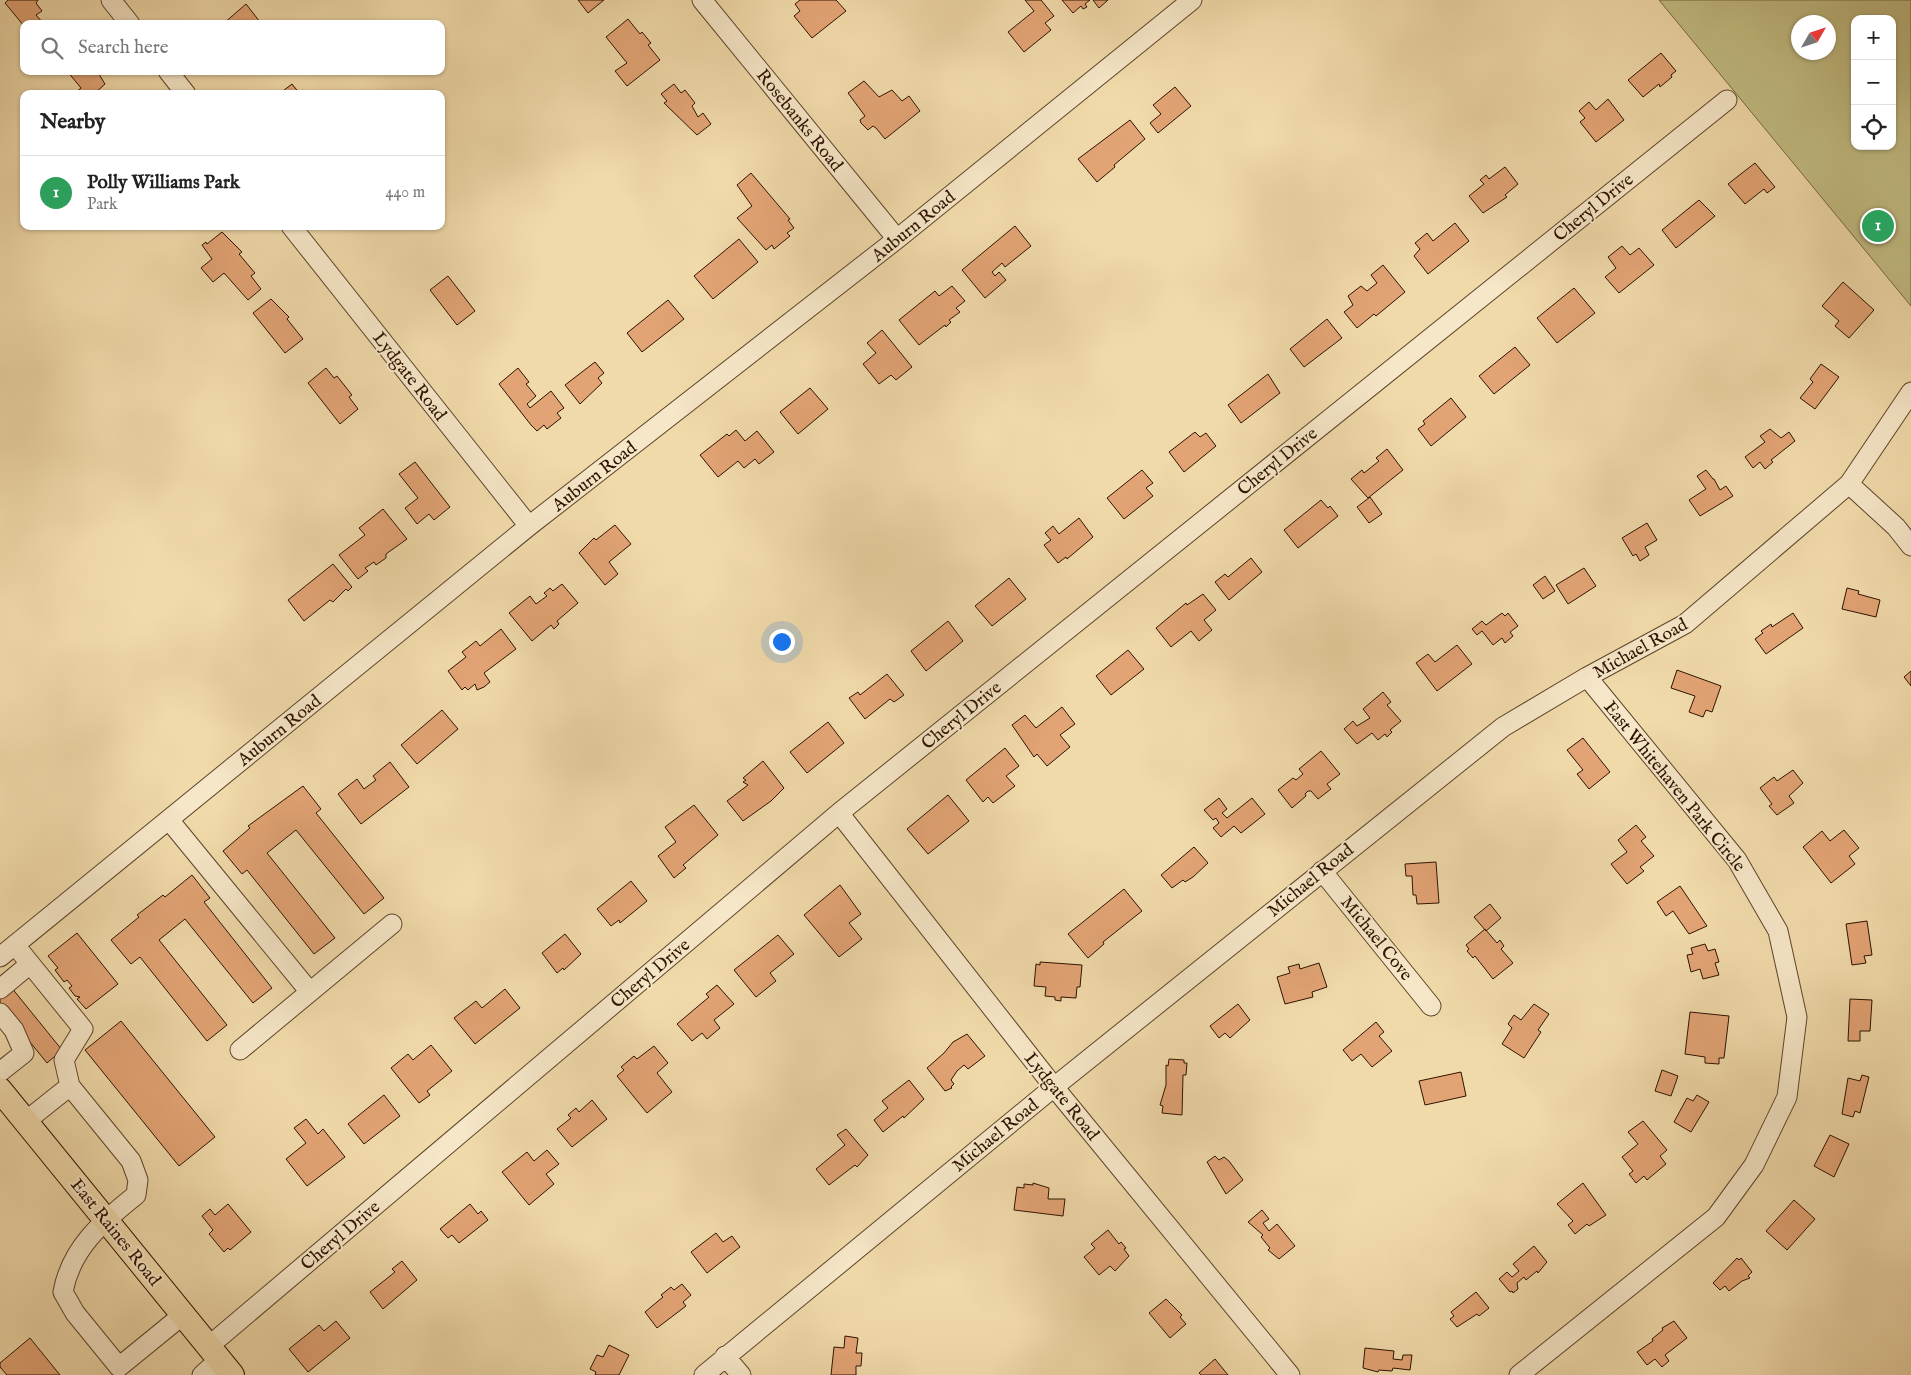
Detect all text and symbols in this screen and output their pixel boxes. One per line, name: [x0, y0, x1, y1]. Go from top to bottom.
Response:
north arrow: [1791, 15, 1836, 60]
map controls: [1851, 15, 1896, 150]
button: +: [1851, 15, 1896, 60]
search box: [20, 20, 445, 75]
icon: search: [38, 34, 66, 62]
text: Search here: [78, 36, 169, 60]
button: −: [1851, 60, 1896, 105]
street label: Rosebanks Road: [750, 65, 848, 177]
button: locate: [1851, 105, 1896, 150]
text: Nearby: [40, 109, 105, 136]
street label: Cheryl Drive: [1549, 169, 1639, 248]
text: Polly Williams Park: [87, 171, 240, 195]
text: 1: [53, 183, 59, 203]
text: 440 m: [386, 183, 425, 203]
street label: Auburn Road: [867, 186, 961, 269]
text: Park: [87, 195, 117, 215]
pin: 1: [1862, 207, 1894, 245]
street label: Lydgate Road: [367, 328, 451, 427]
street label: Cheryl Drive: [1233, 423, 1323, 502]
street label: Auburn Road: [547, 437, 642, 518]
street label: Michael Road: [1589, 614, 1692, 685]
your location: [769, 629, 795, 655]
street label: Cheryl Drive: [917, 677, 1007, 756]
street label: Auburn Road: [233, 690, 327, 773]
street label: East Whitehaven Park Circle: [1598, 697, 1750, 877]
street label: Michael Road: [1263, 839, 1359, 923]
street label: Michael Cove: [1335, 892, 1417, 986]
street label: Cheryl Drive: [607, 934, 695, 1014]
street label: Lydgate Road: [1018, 1048, 1104, 1146]
street label: Michael Road: [948, 1094, 1044, 1178]
street label: East Raines Road: [64, 1175, 165, 1292]
street label: Cheryl Drive: [297, 1196, 385, 1276]

